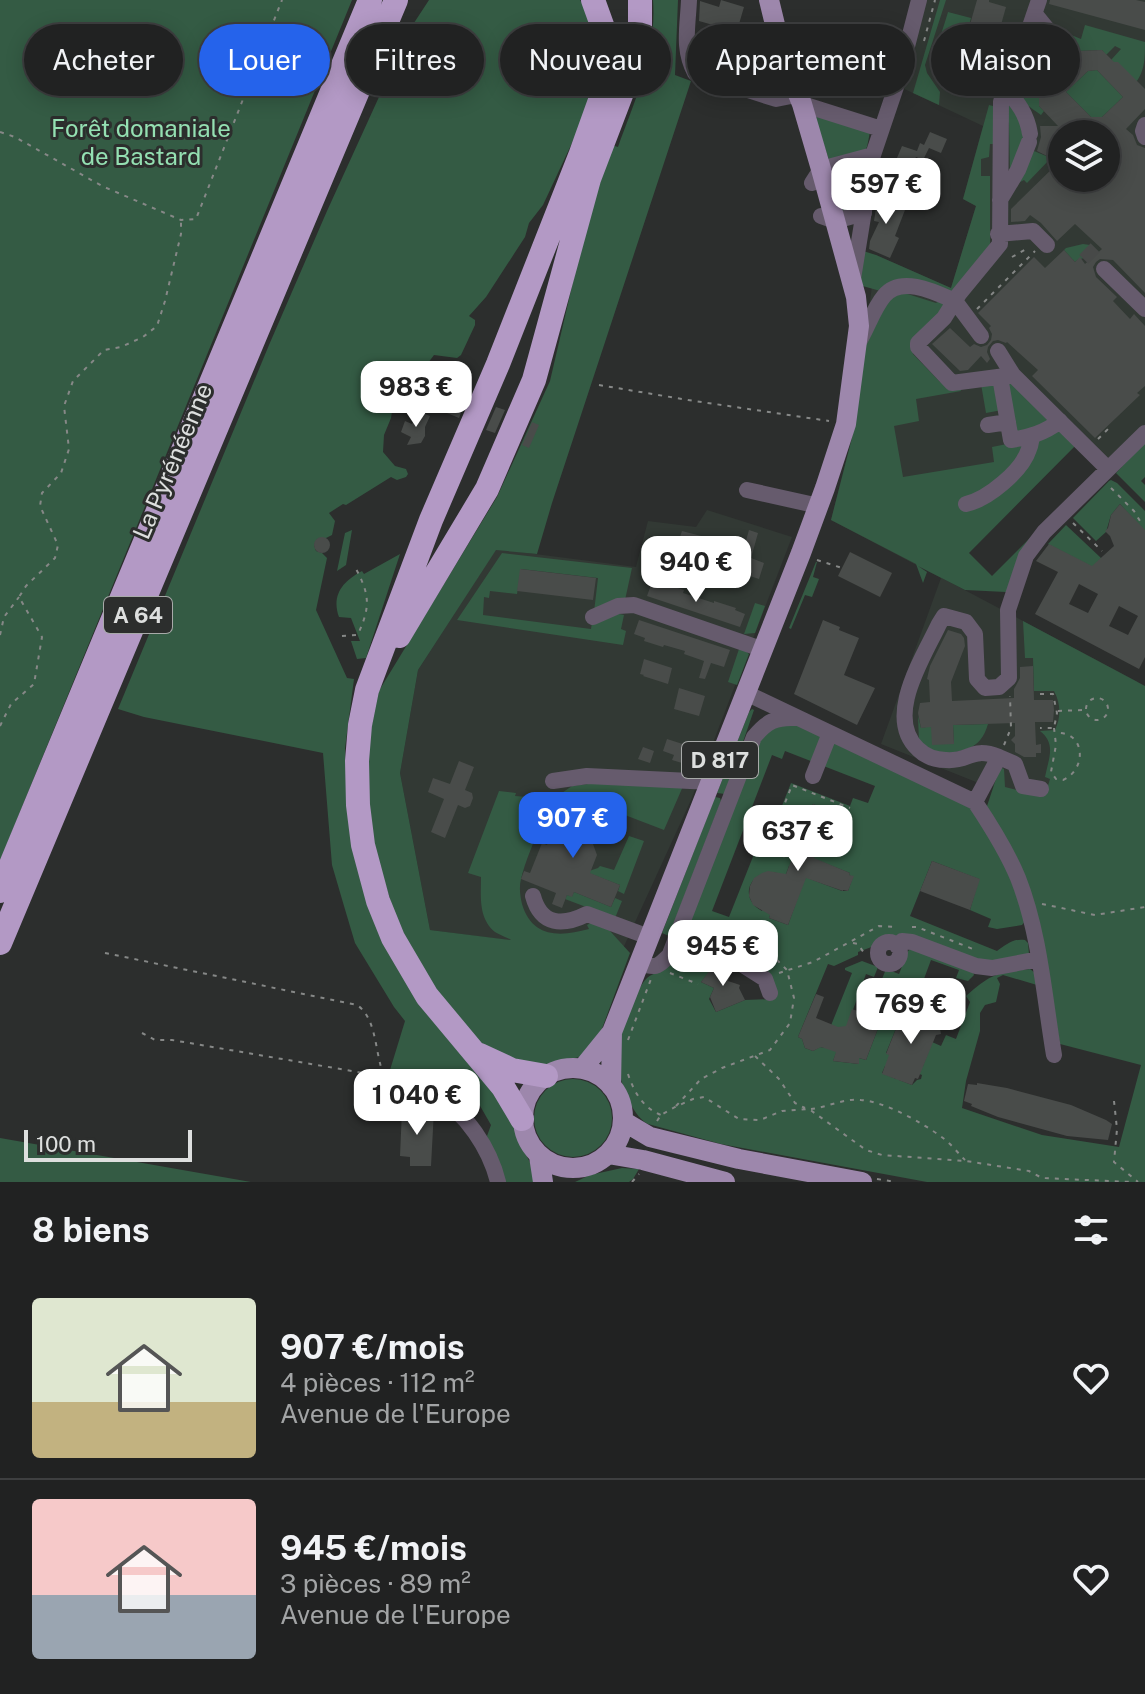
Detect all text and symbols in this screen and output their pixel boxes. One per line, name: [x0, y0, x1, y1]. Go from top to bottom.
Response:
chip: Acheter: [24, 24, 183, 96]
chip: Louer: [199, 24, 330, 96]
chip: Filtres: [346, 24, 484, 96]
chip: Nouveau: [500, 24, 671, 96]
chip: Appartement: [687, 24, 915, 96]
chip: Maison: [931, 24, 1080, 96]
park label: Forêt domaniale de Bastard: [51, 114, 231, 170]
map controls: [1048, 120, 1120, 192]
button: layers: [1048, 120, 1120, 192]
pin: 597 €: [830, 158, 942, 226]
text: 597 €: [849, 168, 923, 199]
pin: 983 €: [360, 361, 472, 429]
text: 983 €: [379, 371, 453, 402]
street label: La Pyrénéenne: [127, 379, 217, 543]
pin: 940 €: [640, 536, 752, 604]
text: 940 €: [659, 546, 733, 577]
road number: A 64: [104, 597, 172, 633]
road number: D 817: [682, 742, 758, 778]
pin: 907 €: [517, 792, 629, 860]
text: 907 €: [537, 802, 609, 833]
pin: 637 €: [742, 805, 854, 873]
text: 637 €: [761, 815, 835, 846]
pin: 945 €: [667, 920, 779, 988]
text: 945 €: [686, 930, 760, 961]
pin: 769 €: [855, 978, 967, 1046]
text: 769 €: [874, 988, 948, 1019]
pin: 1 040 €: [343, 1069, 491, 1137]
text: 1 040 €: [372, 1079, 462, 1110]
scale bar: [24, 1126, 192, 1162]
text: 100 m: [36, 1131, 96, 1157]
icon: filters: [1069, 1208, 1113, 1252]
text: 8 biens: [32, 1210, 150, 1250]
text: 907 €/mois: [280, 1327, 465, 1367]
icon: home: [96, 1330, 192, 1426]
icon: heart: [1069, 1356, 1113, 1400]
text: 4 pièces · 112 m²: [280, 1367, 475, 1398]
text: Avenue de l'Europe: [280, 1398, 511, 1429]
text: 945 €/mois: [280, 1528, 467, 1568]
icon: home: [96, 1531, 192, 1627]
icon: heart: [1069, 1557, 1113, 1601]
text: 3 pièces · 89 m²: [280, 1568, 471, 1599]
text: Avenue de l'Europe: [280, 1599, 511, 1630]

